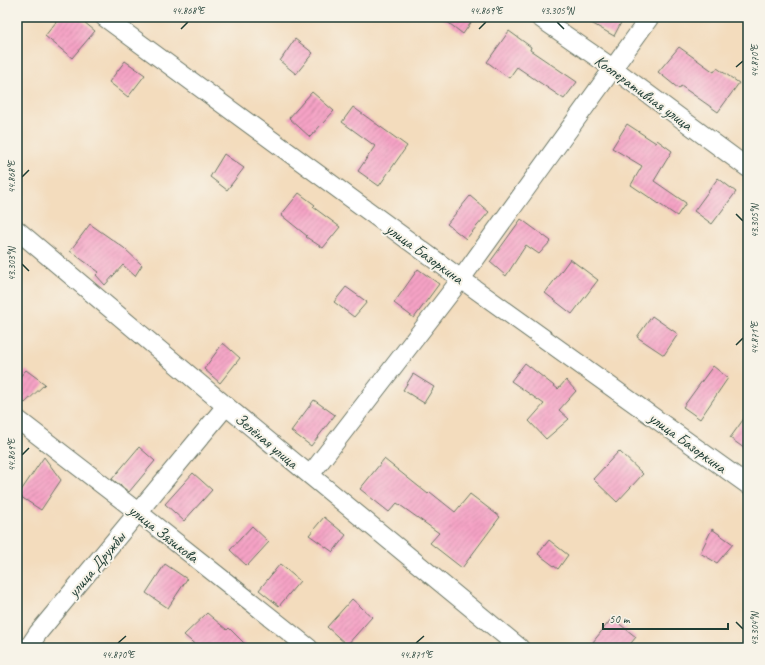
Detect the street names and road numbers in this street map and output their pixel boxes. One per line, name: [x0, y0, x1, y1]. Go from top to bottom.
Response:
street label: Кооперативная улица: [591, 51, 697, 136]
street label: улица Базоркина: [381, 218, 468, 289]
street label: улица Базоркина: [644, 407, 731, 478]
street label: Зелёная улица: [231, 409, 303, 474]
street label: улица Зязикова: [124, 500, 203, 568]
street label: улица Дружбы: [63, 527, 131, 602]

